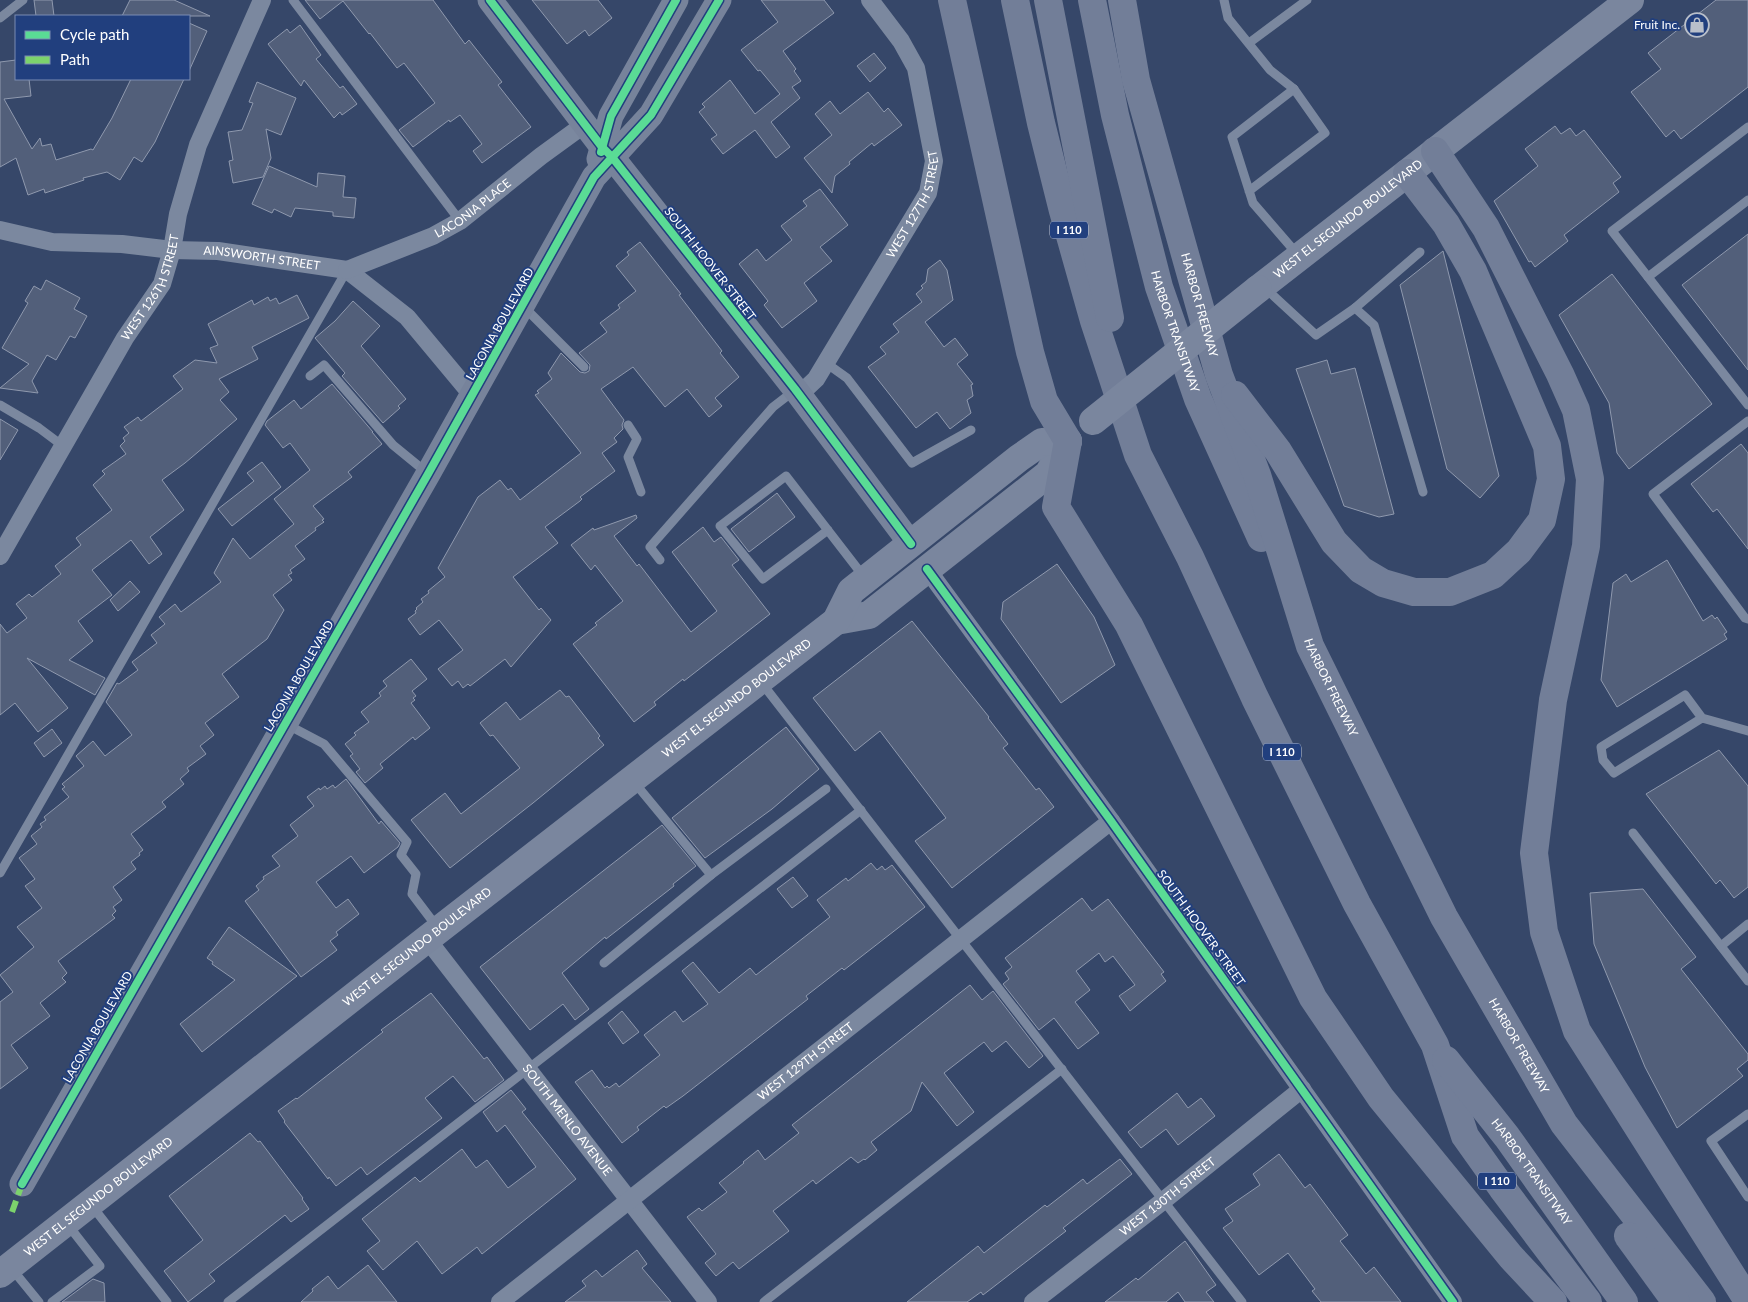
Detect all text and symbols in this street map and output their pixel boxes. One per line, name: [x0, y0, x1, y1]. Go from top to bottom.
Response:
shop icon: Fruit Inc.: [1684, 12, 1710, 38]
legend: [15, 15, 190, 80]
place label: Fruit Inc.: [1634, 17, 1680, 32]
text: Cycle path: [60, 25, 129, 43]
text: Path: [60, 50, 90, 68]
street label: WEST 127TH STREET: [883, 149, 941, 260]
street label: WEST EL SEGUNDO BOULEVARD: [1270, 156, 1425, 281]
street label: LACONIA PLACE: [432, 175, 514, 241]
street label: SOUTH HOOVER STREET: [661, 204, 759, 324]
road number: I 110: [1050, 222, 1088, 238]
street label: WEST 126TH STREET: [118, 233, 182, 343]
street label: AINSWORTH STREET: [203, 243, 321, 273]
street label: HARBOR FREEWAY: [1178, 251, 1222, 359]
street label: LACONIA BOULEVARD: [462, 265, 537, 383]
street label: HARBOR TRANSITWAY: [1148, 269, 1203, 395]
street label: LACONIA BOULEVARD: [260, 617, 337, 734]
street label: WEST EL SEGUNDO BOULEVARD: [659, 635, 814, 761]
street label: HARBOR FREEWAY: [1301, 636, 1362, 739]
road number: I 110: [1263, 744, 1301, 760]
street label: SOUTH HOOVER STREET: [1154, 867, 1249, 989]
street label: WEST EL SEGUNDO BOULEVARD: [339, 884, 494, 1009]
street label: LACONIA BOULEVARD: [59, 968, 136, 1085]
street label: HARBOR FREEWAY: [1486, 995, 1553, 1096]
street label: WEST 129TH STREET: [754, 1019, 856, 1103]
street label: SOUTH MENLO AVENUE: [520, 1061, 616, 1179]
street label: HARBOR TRANSITWAY: [1488, 1115, 1576, 1229]
street label: WEST EL SEGUNDO BOULEVARD: [21, 1133, 175, 1259]
street label: WEST 130TH STREET: [1117, 1154, 1218, 1239]
road number: I 110: [1478, 1172, 1516, 1190]

